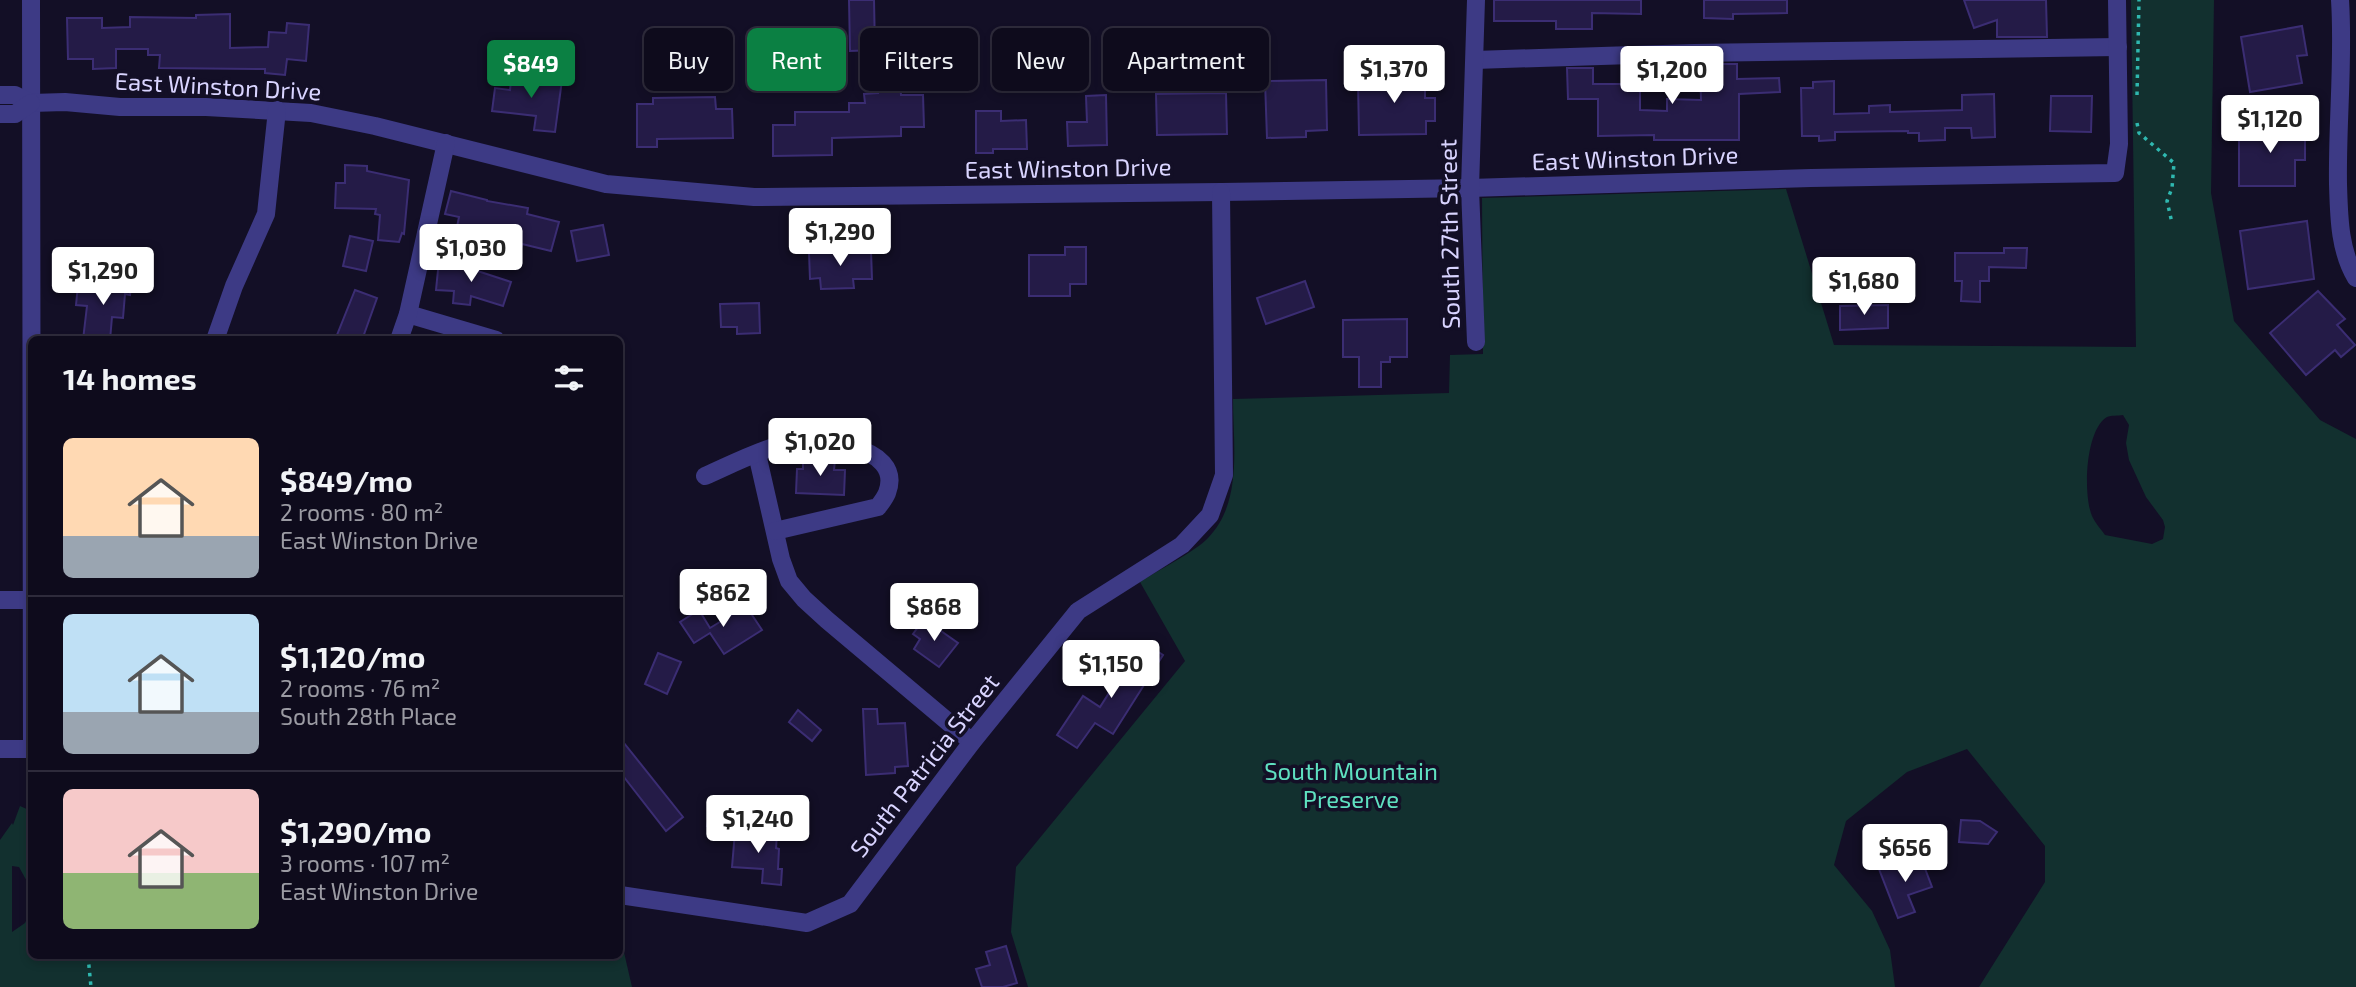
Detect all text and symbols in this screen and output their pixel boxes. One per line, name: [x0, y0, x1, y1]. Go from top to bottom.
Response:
chip: Buy: [644, 28, 733, 91]
chip: Rent: [747, 28, 846, 91]
chip: Filters: [860, 28, 978, 91]
chip: New: [992, 28, 1089, 91]
chip: Apartment: [1103, 28, 1269, 91]
pin: $849: [490, 41, 572, 100]
pin: $1,370: [1337, 46, 1451, 105]
pin: $1,200: [1615, 46, 1729, 106]
text: $849: [503, 49, 559, 77]
text: $1,370: [1360, 54, 1428, 82]
text: $1,200: [1636, 55, 1708, 83]
street label: East Winston Drive: [114, 66, 322, 105]
pin: $1,120: [2213, 96, 2327, 155]
text: $1,120: [2237, 104, 2303, 132]
street label: South 27th Street: [1432, 139, 1465, 329]
street label: East Winston Drive: [1531, 139, 1739, 176]
street label: East Winston Drive: [964, 151, 1172, 184]
pin: $1,290: [783, 208, 897, 268]
text: $1,290: [805, 217, 875, 245]
pin: $1,030: [414, 224, 528, 284]
text: $1,030: [436, 233, 506, 261]
pin: $1,290: [46, 247, 160, 307]
text: $1,290: [68, 256, 138, 284]
pin: $1,680: [1807, 258, 1921, 317]
text: $1,680: [1828, 266, 1900, 294]
icon: filters: [550, 359, 588, 397]
text: 14 homes: [63, 360, 197, 396]
pin: $1,020: [763, 419, 877, 478]
text: $1,020: [784, 427, 856, 455]
text: $849/mo: [280, 462, 413, 498]
icon: home: [119, 466, 203, 550]
text: 2 rooms · 80 m²: [280, 498, 443, 526]
text: East Winston Drive: [280, 526, 478, 554]
pin: $862: [682, 570, 764, 629]
text: $862: [696, 578, 750, 606]
pin: $868: [893, 584, 975, 643]
text: $868: [906, 592, 962, 620]
text: $1,120/mo: [280, 638, 425, 674]
pin: $1,150: [1054, 640, 1168, 700]
icon: home: [119, 642, 203, 726]
text: $1,150: [1079, 649, 1144, 677]
street label: South Patricia Street: [843, 668, 1004, 862]
text: 2 rooms · 76 m²: [280, 674, 440, 702]
text: South 28th Place: [280, 702, 457, 730]
park label: South Mountain Preserve: [1264, 756, 1438, 813]
pin: $1,240: [701, 796, 815, 855]
text: $1,240: [722, 804, 794, 832]
text: $1,290/mo: [280, 813, 431, 849]
icon: home: [119, 817, 203, 901]
pin: $656: [1864, 824, 1946, 884]
text: $656: [1878, 833, 1932, 861]
text: 3 rooms · 107 m²: [280, 849, 450, 877]
text: East Winston Drive: [280, 877, 478, 905]

